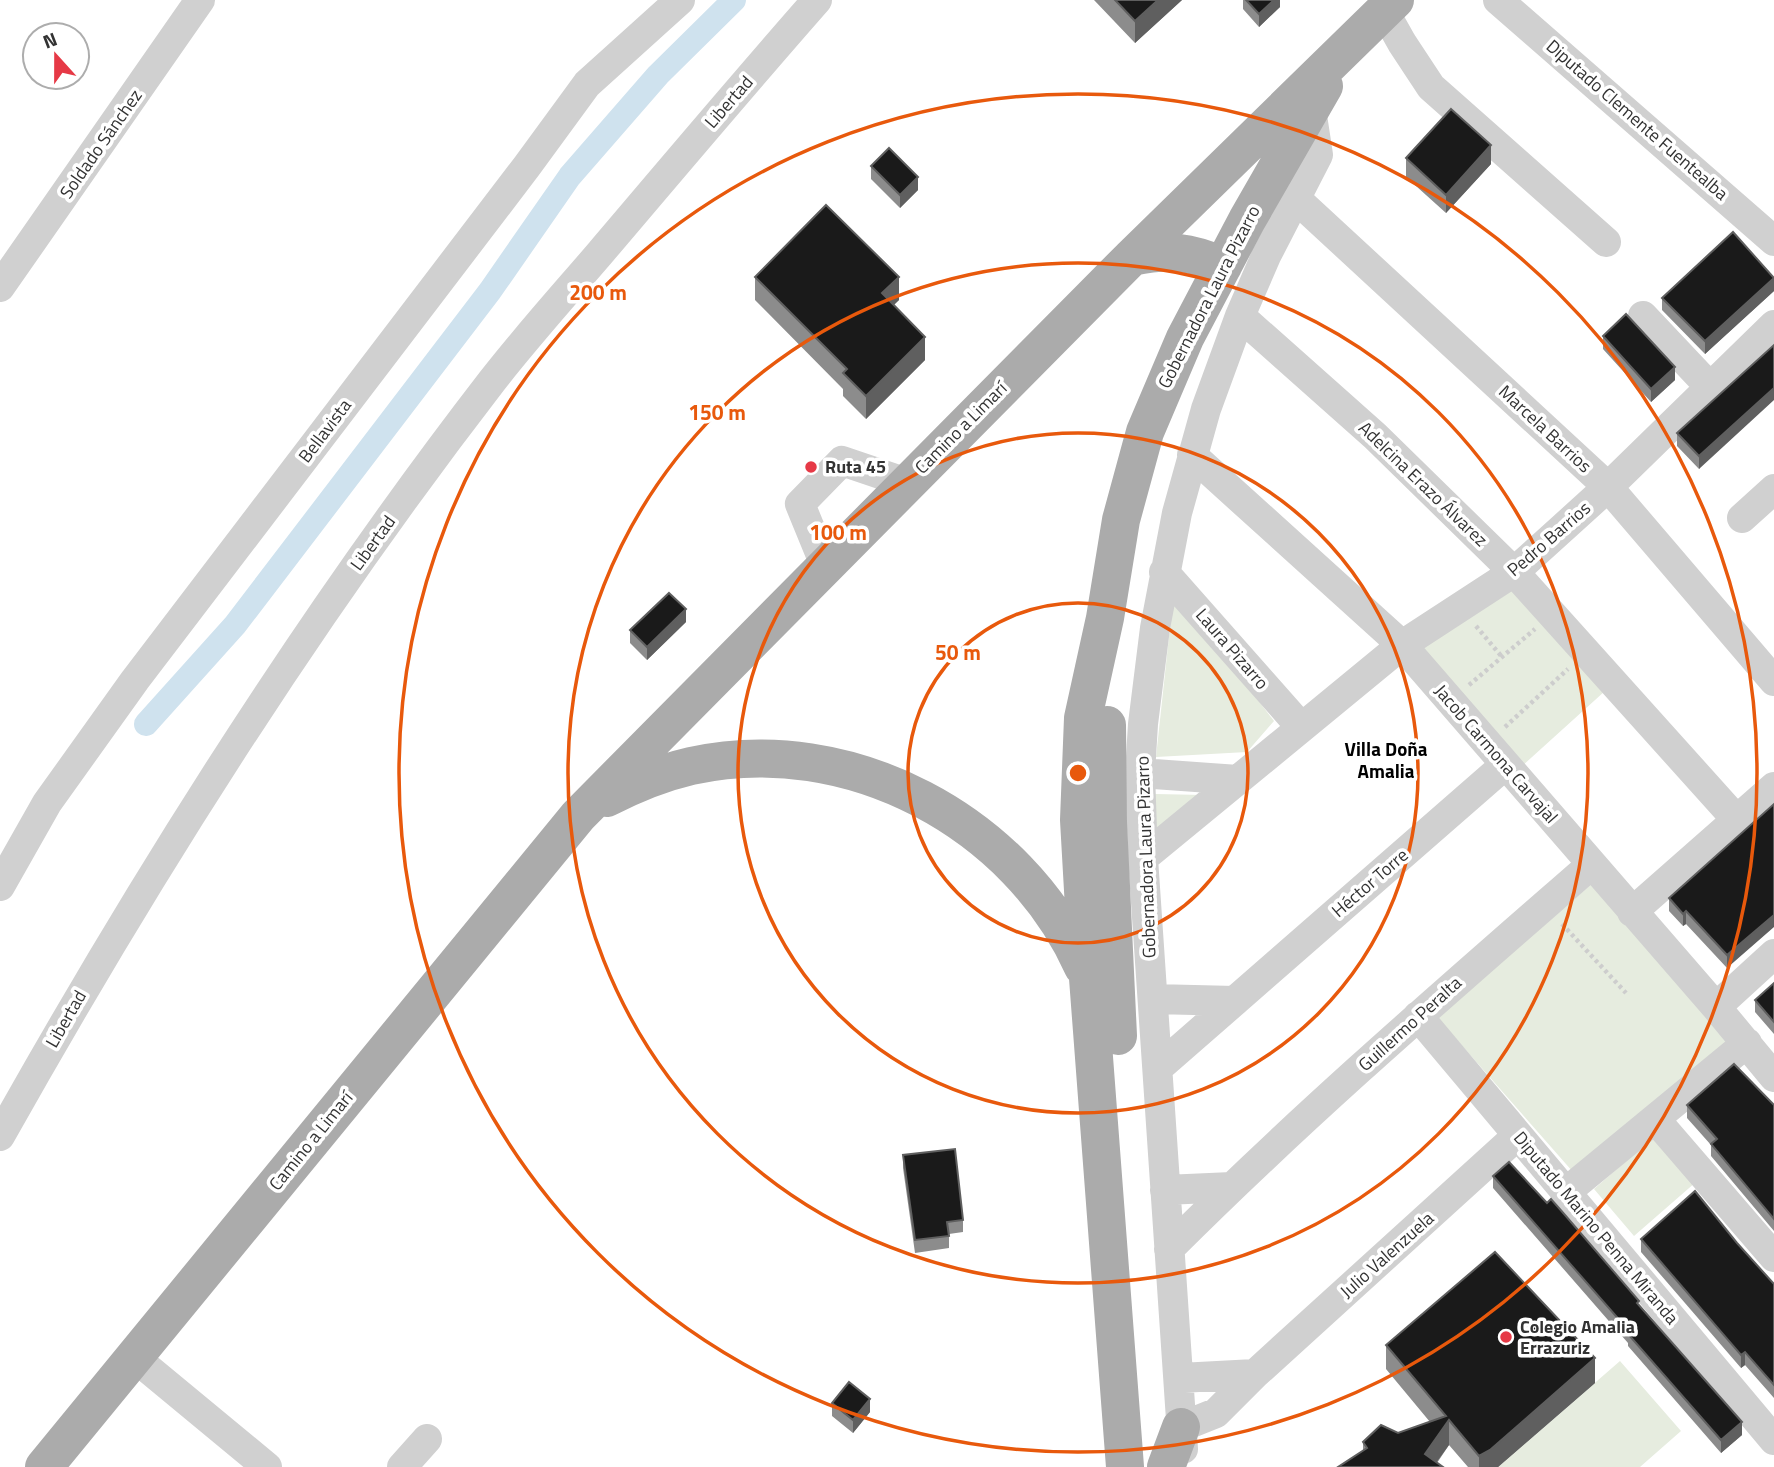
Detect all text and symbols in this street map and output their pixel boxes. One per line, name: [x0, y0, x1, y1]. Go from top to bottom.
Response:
north arrow: [21, 21, 91, 91]
text: N: [38, 24, 61, 56]
street label: Diputado Clemente Fuentealba: [1540, 33, 1734, 206]
street label: Libertad: [698, 69, 759, 134]
street label: Soldado Sánchez: [53, 83, 148, 204]
street label: Gobernadora Laura Pizarro: [1151, 201, 1267, 393]
text: 200 m: [569, 276, 627, 308]
street label: Camino a Limarí: [908, 374, 1014, 480]
street label: Marcela Barrios: [1493, 378, 1598, 479]
street label: Bellavista: [292, 393, 358, 468]
text: 150 m: [688, 396, 746, 428]
street label: Adelcina Erazo Álvarez: [1353, 415, 1494, 553]
place label: Ruta 45: [825, 453, 886, 480]
marker: Ruta 45: [803, 459, 819, 475]
street label: Pedro Barrios: [1501, 495, 1596, 583]
street label: Libertad: [343, 510, 402, 576]
text: 100 m: [809, 516, 867, 548]
street label: Laura Pizarro: [1189, 602, 1275, 695]
text: 50 m: [935, 636, 981, 668]
street label: Jacob Carmona Carvajal: [1428, 678, 1565, 829]
district label: Villa Doña Amalia: [1345, 734, 1428, 785]
street label: Gobernadora Laura Pizarro: [1128, 755, 1163, 959]
centre of rings: [1066, 761, 1090, 785]
street label: Héctor Torre: [1325, 842, 1414, 924]
street label: Guillermo Peralta: [1352, 970, 1467, 1078]
street label: Libertad: [38, 985, 93, 1052]
street label: Camino a Limarí: [262, 1084, 360, 1196]
street label: Diputado Marino Penna Miranda: [1507, 1125, 1685, 1330]
street label: Julio Valenzuela: [1334, 1205, 1440, 1304]
place label: Colegio Amalia Errazuriz: [1520, 1313, 1635, 1361]
marker: Colegio Amalia Errazuriz: [1498, 1329, 1514, 1345]

